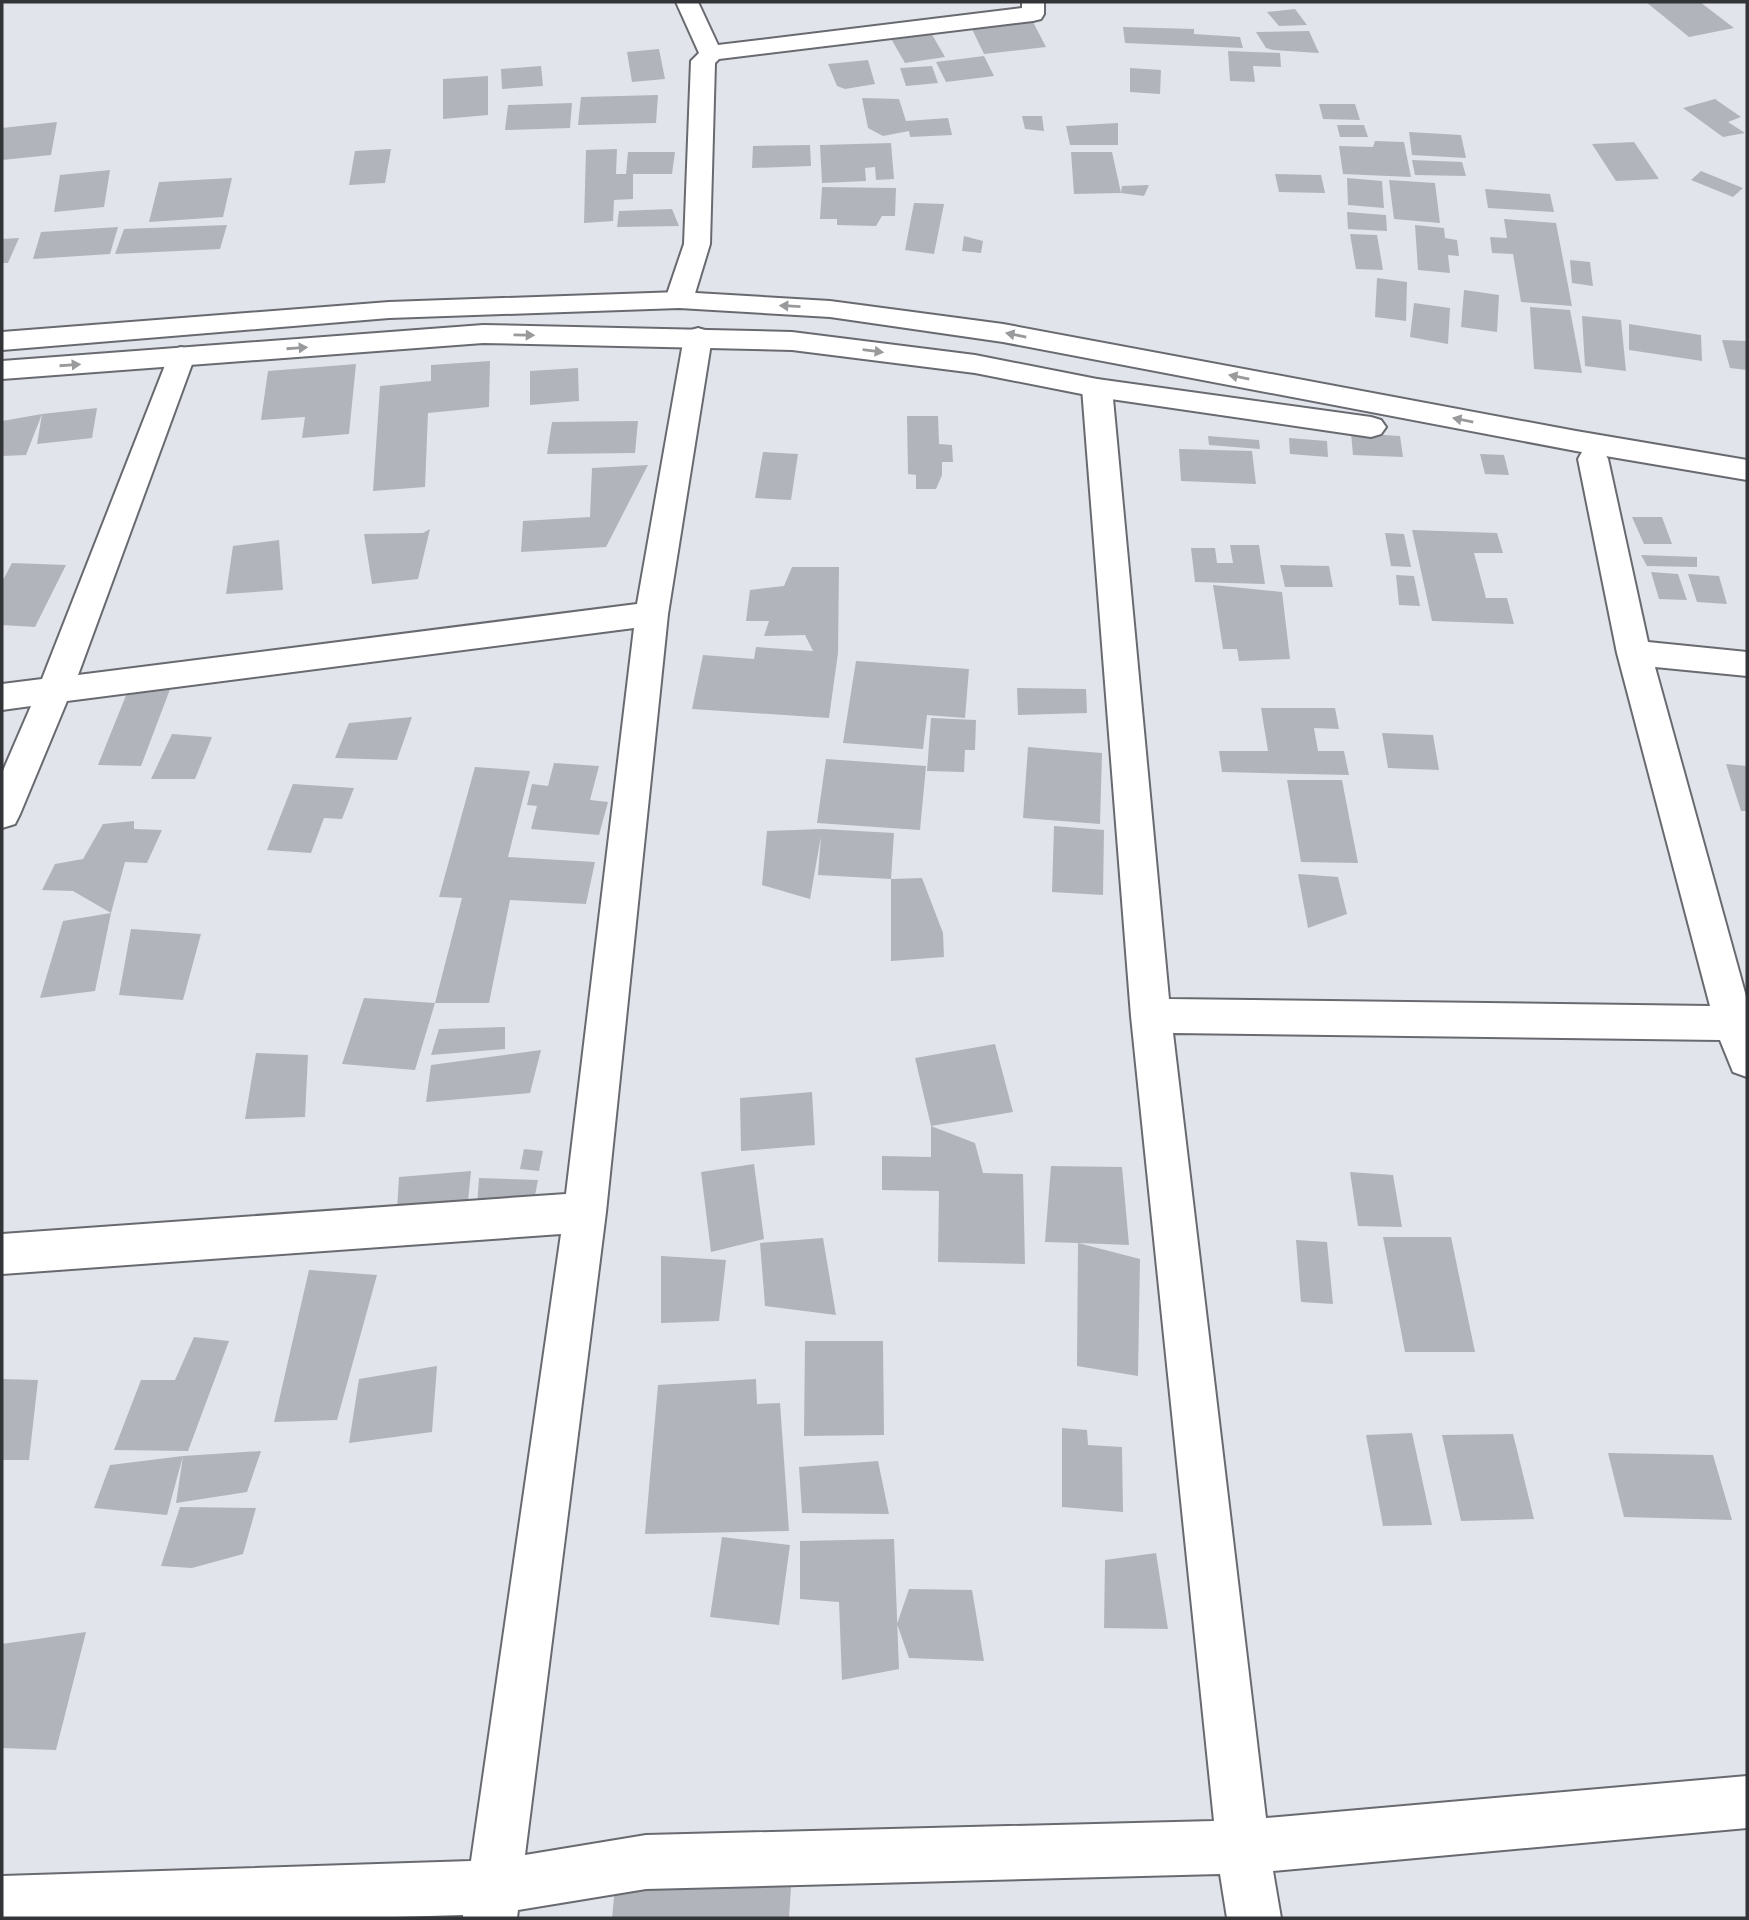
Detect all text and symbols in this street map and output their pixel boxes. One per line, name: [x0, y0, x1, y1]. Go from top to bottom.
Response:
one-way arrow: [779, 301, 801, 312]
one-way arrow: [513, 329, 535, 341]
one-way arrow: [1005, 329, 1027, 340]
one-way arrow: [286, 342, 308, 353]
one-way arrow: [862, 345, 884, 356]
one-way arrow: [59, 359, 81, 370]
one-way arrow: [1228, 372, 1250, 383]
one-way arrow: [1452, 414, 1474, 425]

